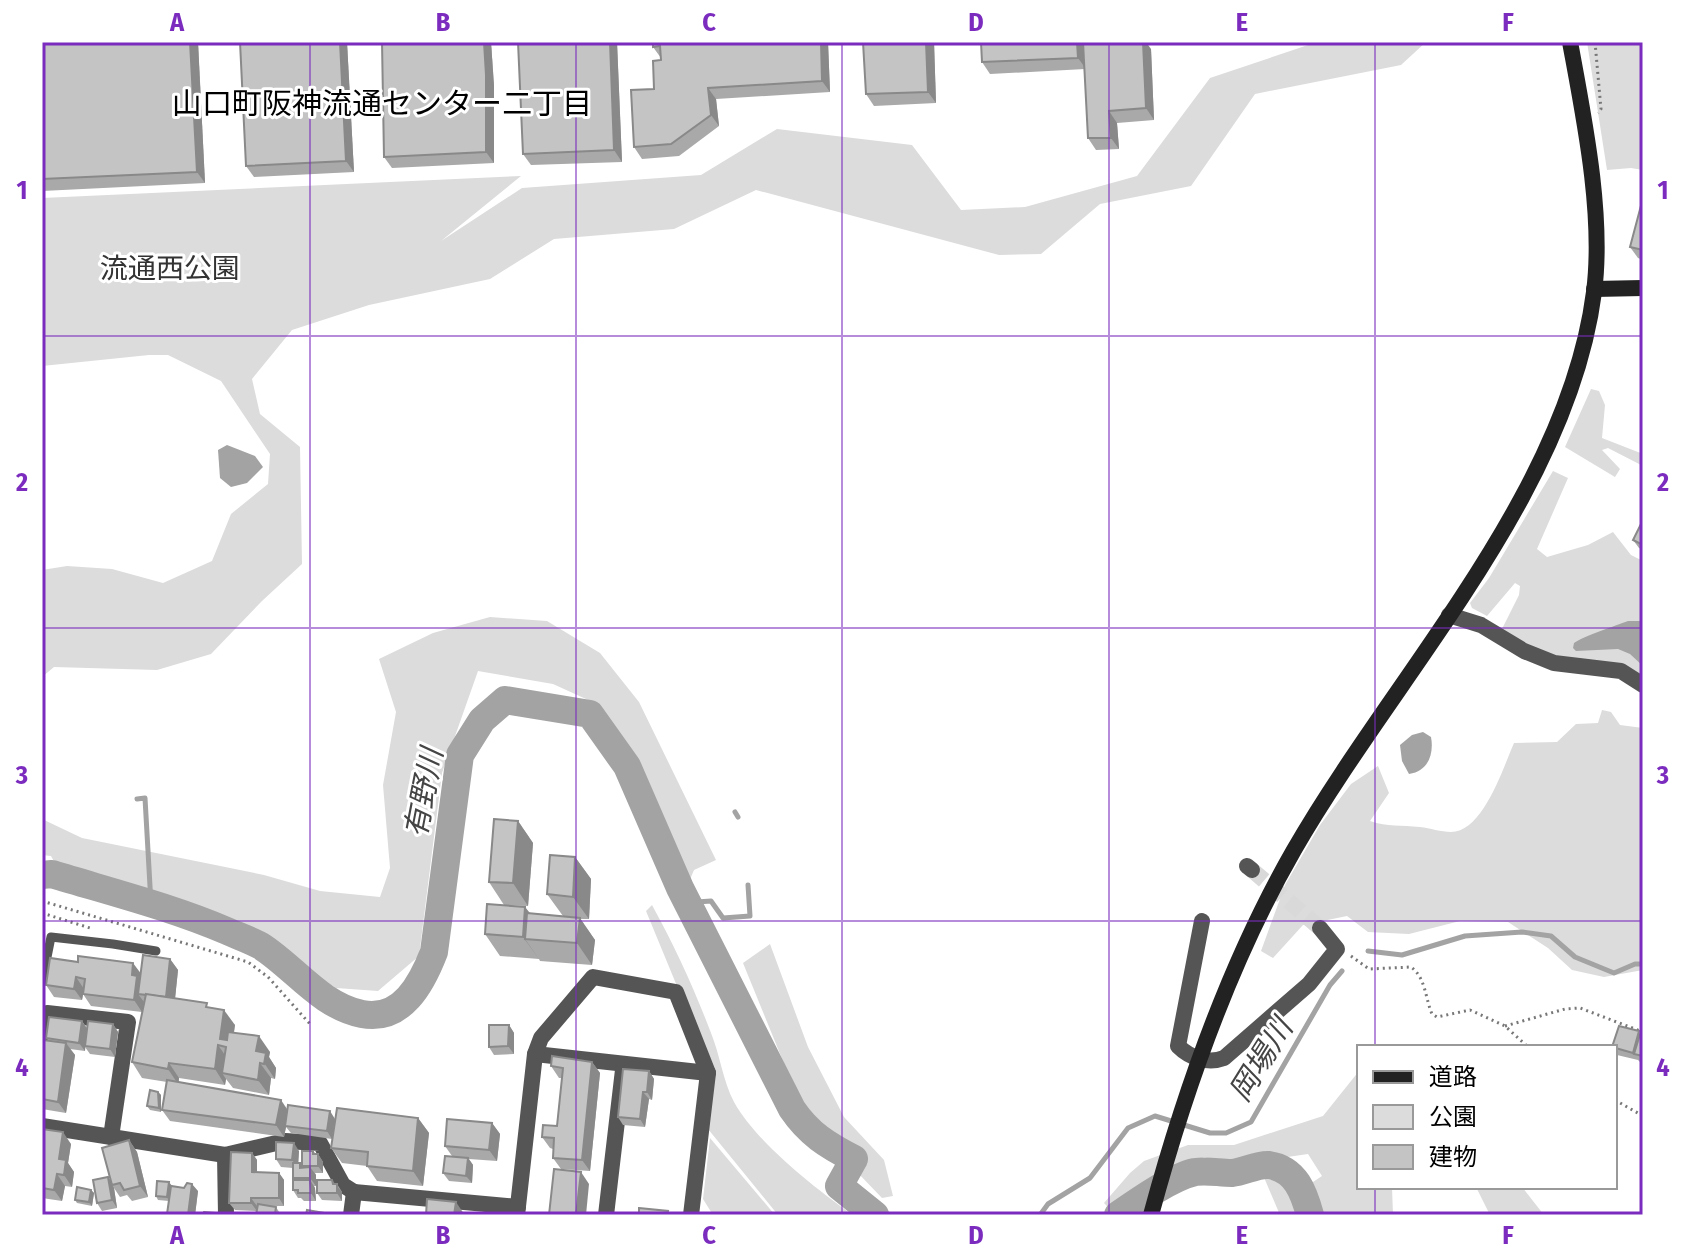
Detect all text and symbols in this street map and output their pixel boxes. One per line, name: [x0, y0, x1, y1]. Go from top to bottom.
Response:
text: A: [169, 7, 185, 38]
text: B: [436, 7, 451, 38]
text: C: [702, 7, 716, 38]
text: D: [968, 7, 984, 38]
text: E: [1236, 7, 1248, 38]
text: F: [1502, 7, 1514, 38]
district label: 山口町阪神流通センター二丁目: [172, 86, 592, 122]
text: 1: [17, 175, 28, 206]
text: 1: [1658, 175, 1669, 206]
park label: 流通西公園: [100, 252, 240, 285]
text: 2: [15, 467, 28, 498]
text: 2: [1656, 467, 1669, 498]
water label: 有野川: [398, 742, 451, 841]
text: 3: [15, 760, 28, 791]
text: 3: [1656, 760, 1669, 791]
water label: 岡場川: [1222, 1010, 1302, 1108]
legend: [1357, 1045, 1617, 1189]
text: 4: [15, 1052, 29, 1083]
text: 4: [1656, 1052, 1670, 1083]
text: 道路: [1429, 1063, 1477, 1091]
text: 公園: [1429, 1103, 1477, 1131]
text: 建物: [1429, 1143, 1477, 1171]
text: A: [169, 1220, 185, 1251]
text: B: [436, 1220, 451, 1251]
text: C: [702, 1220, 716, 1251]
text: D: [968, 1220, 984, 1251]
text: E: [1236, 1220, 1248, 1251]
text: F: [1502, 1220, 1514, 1251]

